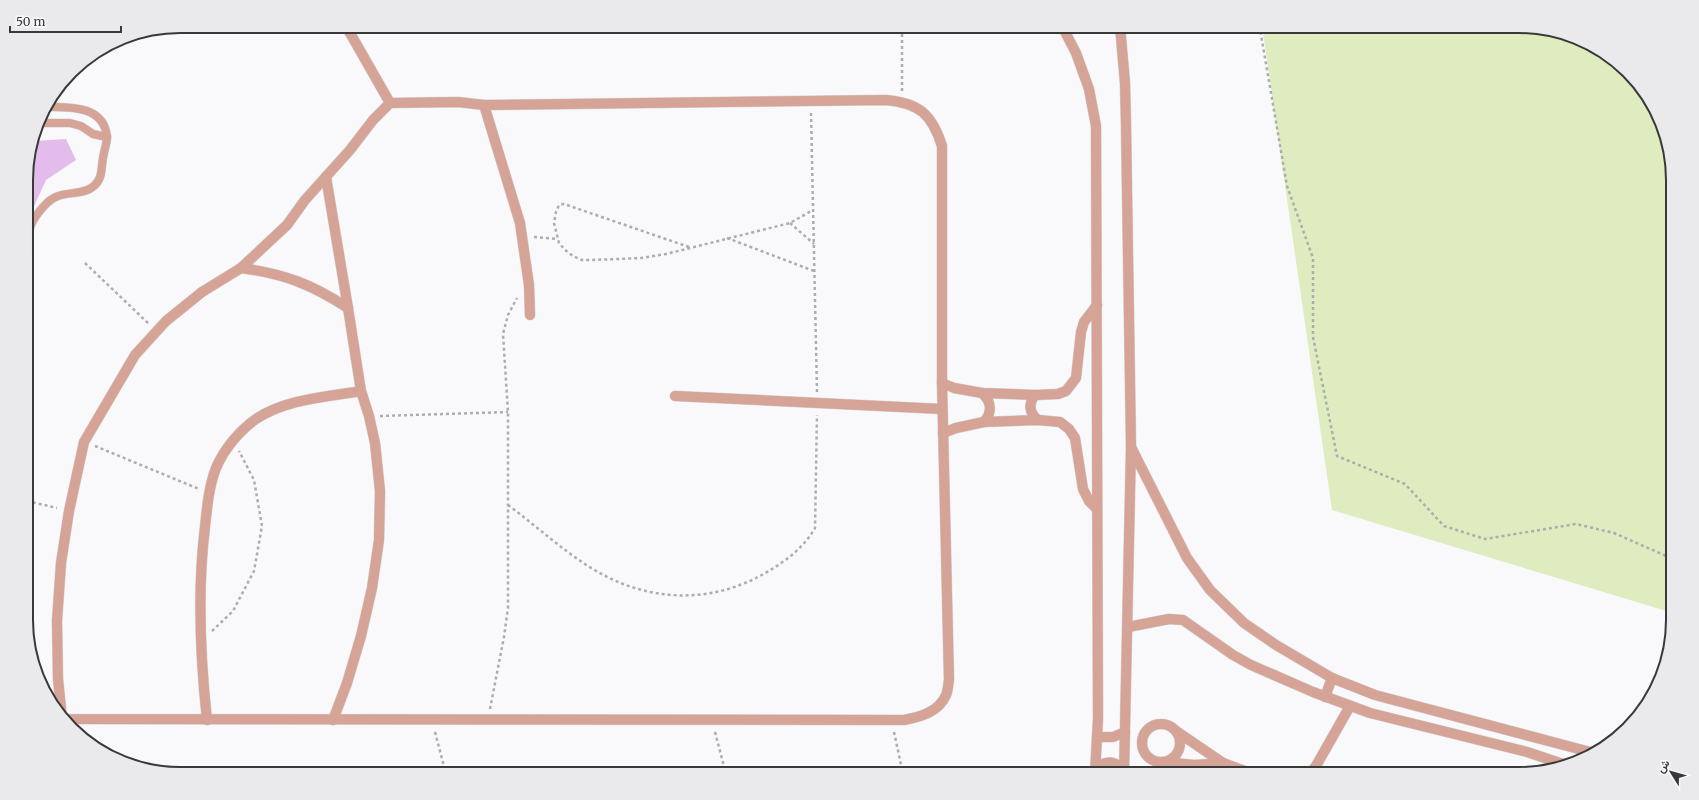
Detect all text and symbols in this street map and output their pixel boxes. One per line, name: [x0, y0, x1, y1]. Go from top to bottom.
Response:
scale bar: [10, 8, 121, 34]
text: 50 m: [16, 14, 45, 29]
north arrow: [1651, 752, 1691, 792]
text: ش: [1653, 756, 1673, 775]

